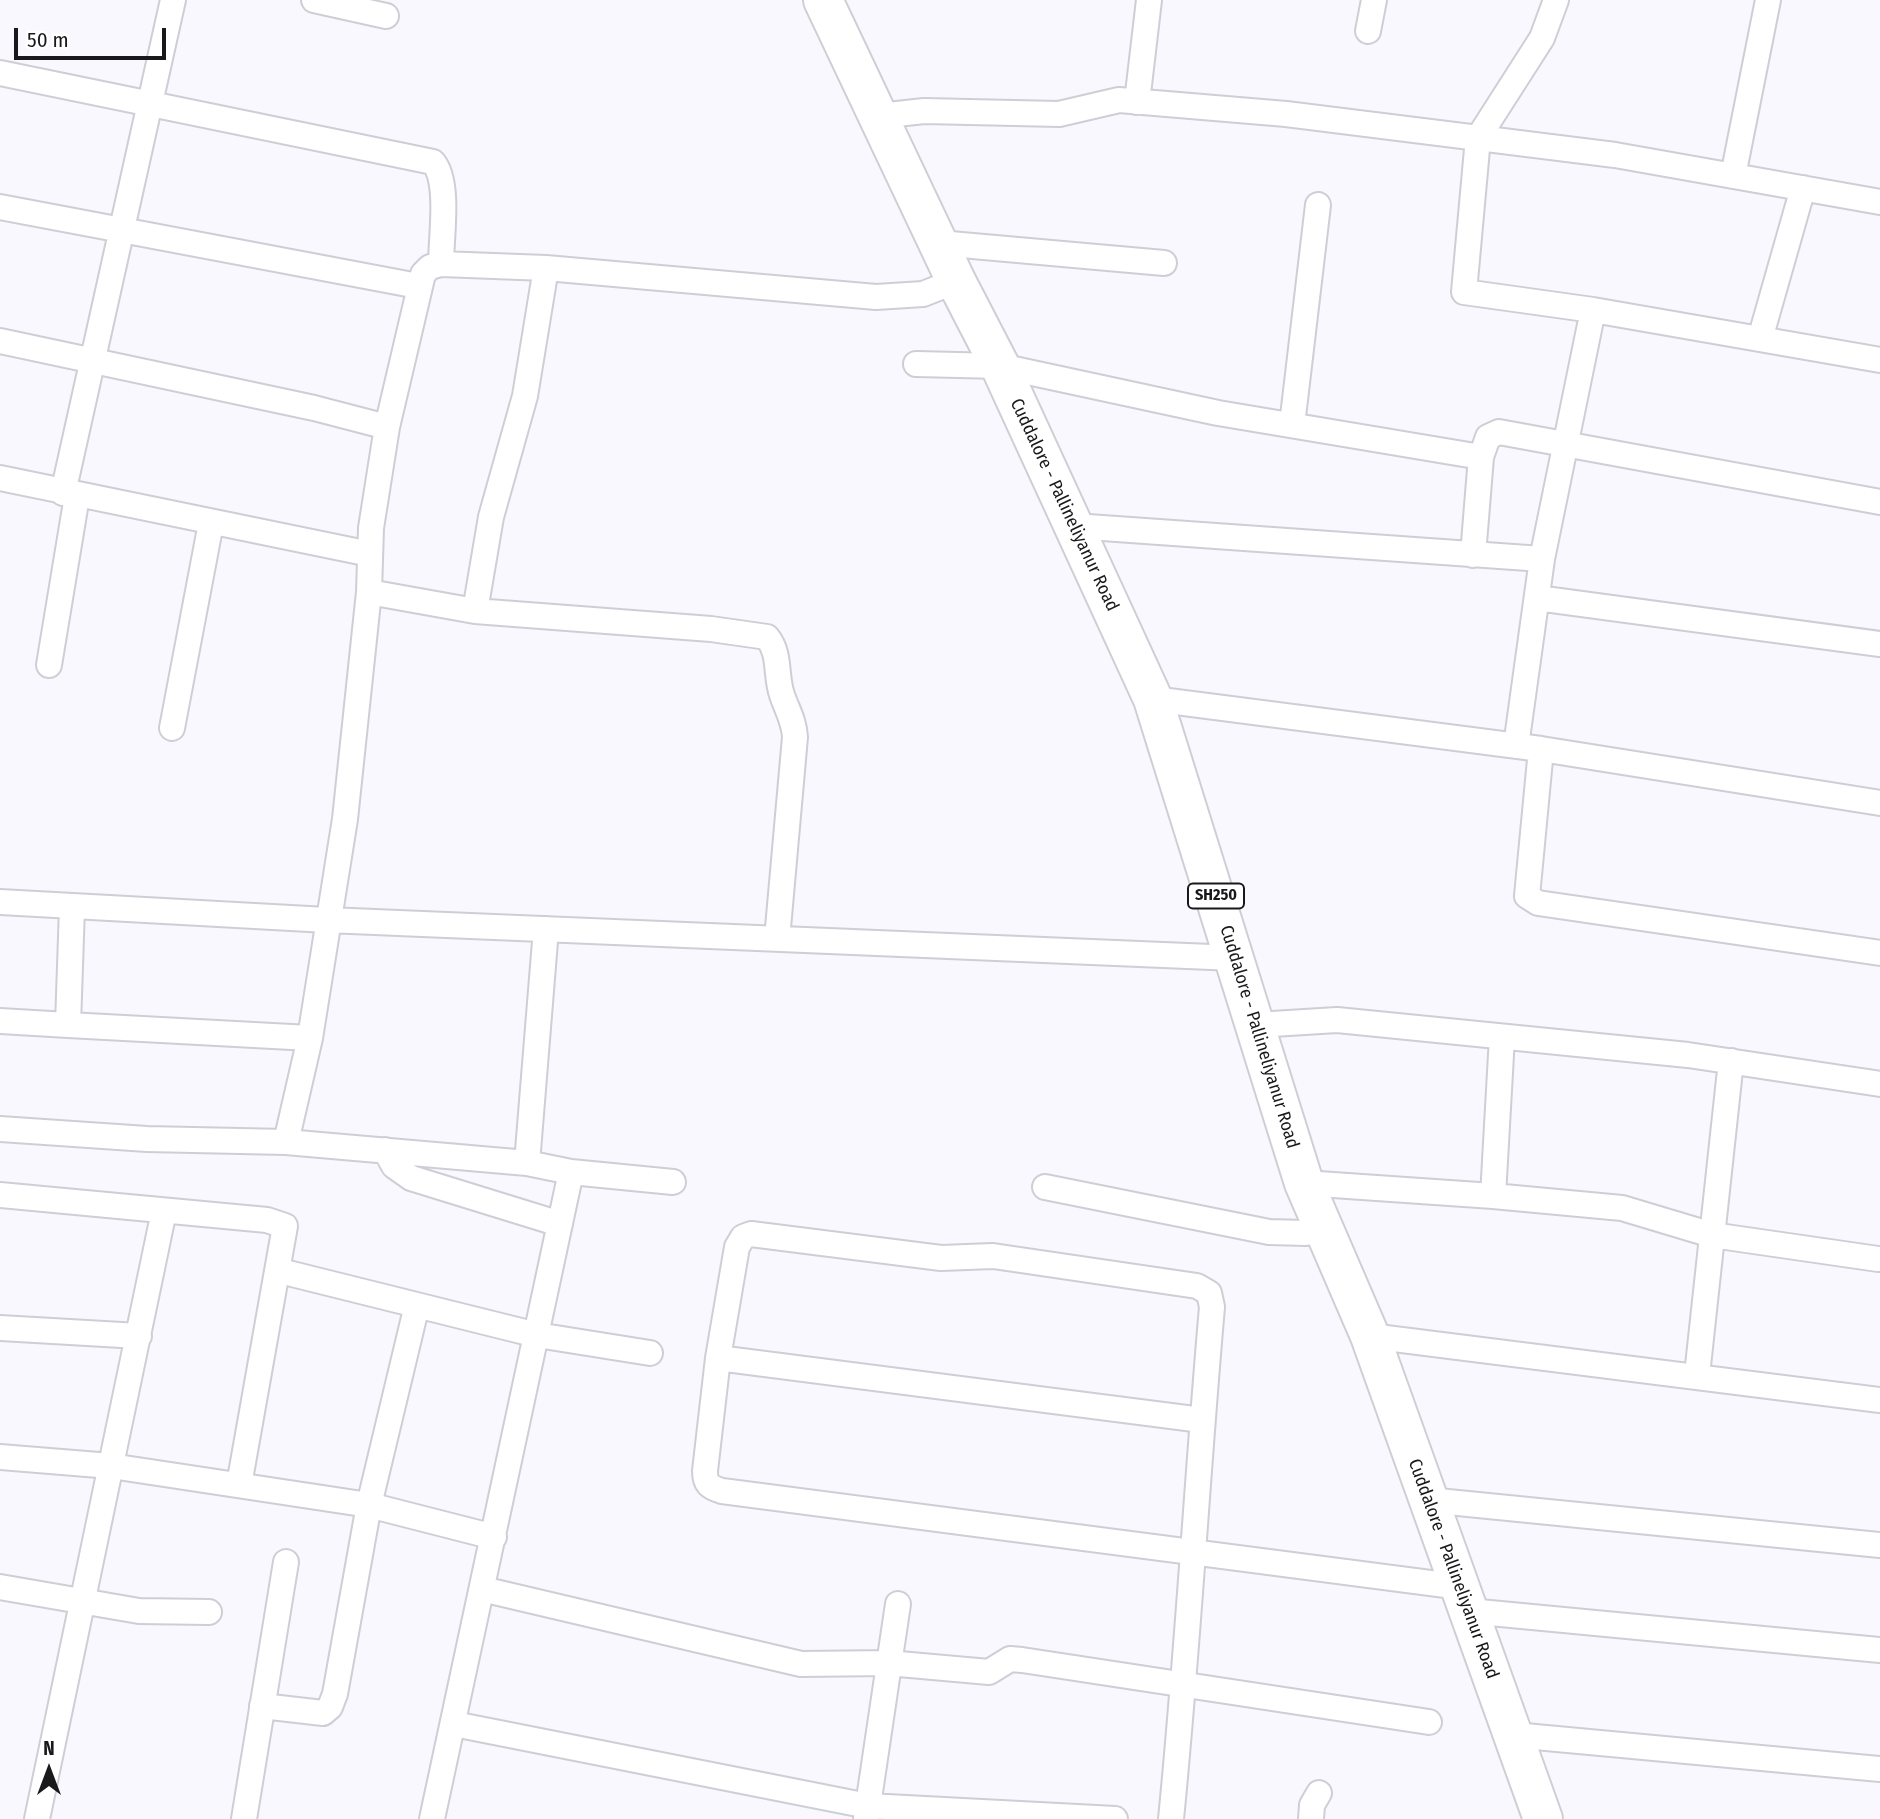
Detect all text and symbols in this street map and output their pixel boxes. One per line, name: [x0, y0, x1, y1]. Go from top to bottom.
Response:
scale bar: [18, 14, 170, 58]
text: 50 m: [27, 27, 69, 53]
street label: Cuddalore - Pallineliyanur Road: [1005, 395, 1123, 615]
road number: SH250: [1188, 884, 1244, 908]
street label: Cuddalore - Pallineliyanur Road: [1215, 923, 1303, 1151]
street label: Cuddalore - Pallineliyanur Road: [1403, 1456, 1503, 1682]
north arrow: [14, 1735, 84, 1805]
text: N: [43, 1737, 55, 1760]

